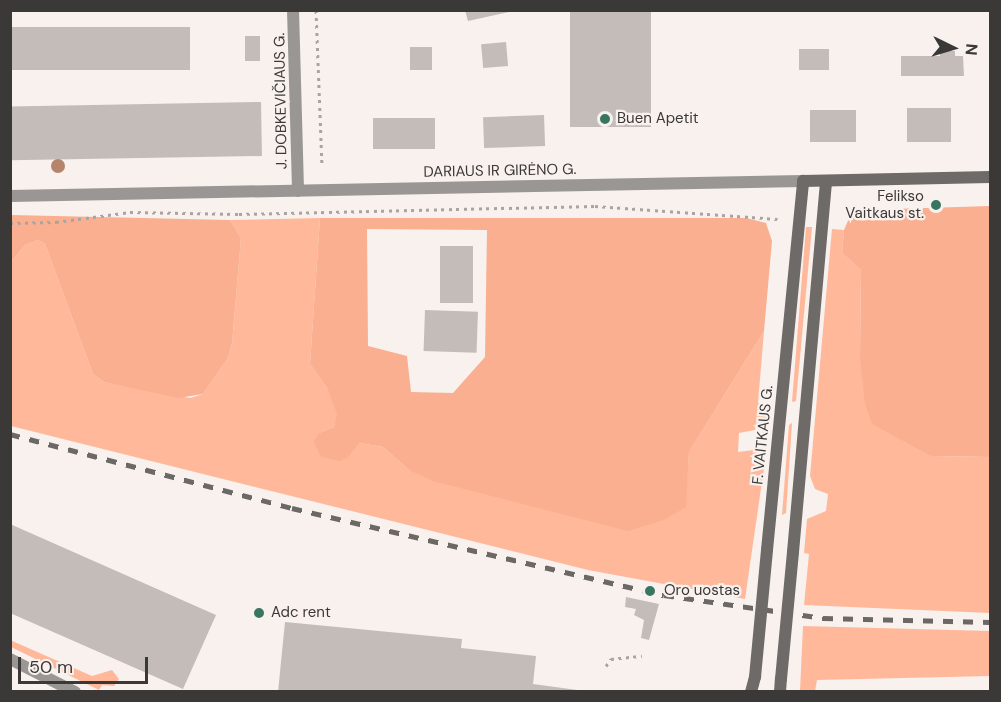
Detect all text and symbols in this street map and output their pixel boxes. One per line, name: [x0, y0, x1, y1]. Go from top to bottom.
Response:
north arrow: [923, 18, 983, 78]
street label: J. DOBKEVIČIAUS G.: [271, 33, 291, 169]
text: N: [960, 43, 982, 56]
place label: Buen Apetit: [617, 110, 699, 128]
marker: Buen Apetit: [598, 112, 612, 126]
street label: DARIAUS IR GIRĖNO G.: [423, 161, 577, 181]
place label: Felikso Vaitkaus st.: [845, 187, 924, 222]
marker: Felikso Vaitkaus st.: [929, 198, 943, 212]
street label: F. VAITKAUS G.: [749, 384, 777, 486]
marker: Oro uostas: [641, 582, 659, 600]
place label: Oro uostas: [664, 582, 740, 600]
place label: Adc rent: [271, 604, 331, 622]
marker: Adc rent: [252, 606, 266, 620]
scale bar: [21, 645, 152, 683]
text: 50 m: [29, 655, 73, 679]

